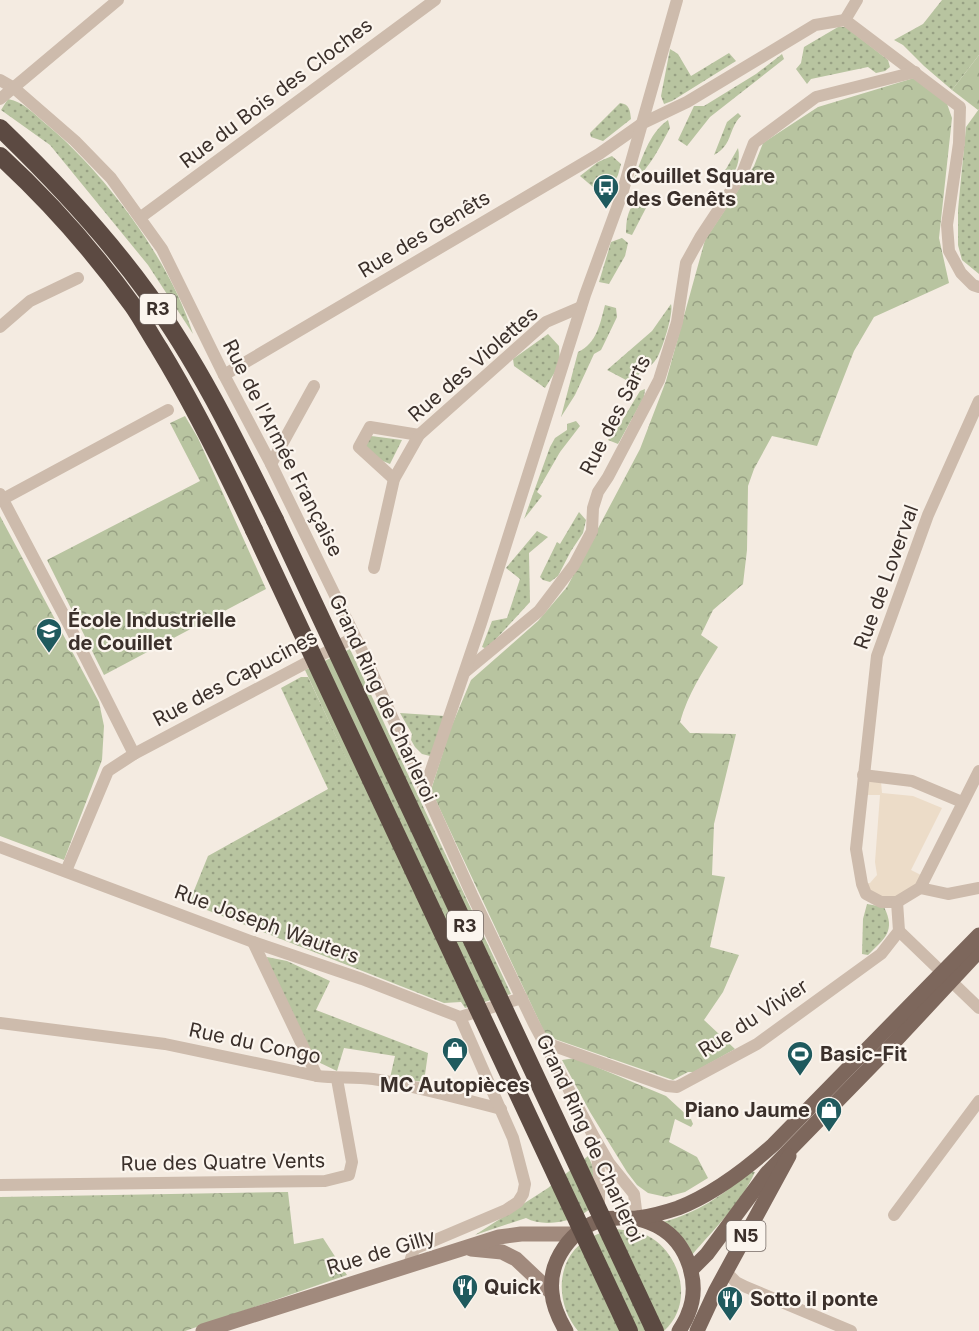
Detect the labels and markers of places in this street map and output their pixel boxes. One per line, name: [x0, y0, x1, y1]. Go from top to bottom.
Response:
place label: Couillet Square des Genêts: [626, 164, 775, 211]
bus stop icon: Couillet Square des Genêts: [591, 172, 621, 210]
place label: École Industrielle de Couillet: [68, 607, 236, 655]
school or university icon: École Industrielle de Couillet: [34, 616, 64, 654]
shop icon: MC Autopièces: [440, 1035, 470, 1073]
sports icon: Basic-Fit: [785, 1039, 815, 1077]
place label: Basic-Fit: [820, 1042, 907, 1066]
place label: MC Autopièces: [380, 1073, 530, 1097]
shop icon: Piano Jaume: [814, 1095, 844, 1133]
place label: Piano Jaume: [685, 1098, 810, 1122]
restaurant icon: Quick: [450, 1272, 480, 1310]
place label: Quick: [484, 1275, 541, 1299]
restaurant icon: Sotto il ponte: [715, 1284, 745, 1322]
place label: Sotto il ponte: [750, 1287, 878, 1311]

